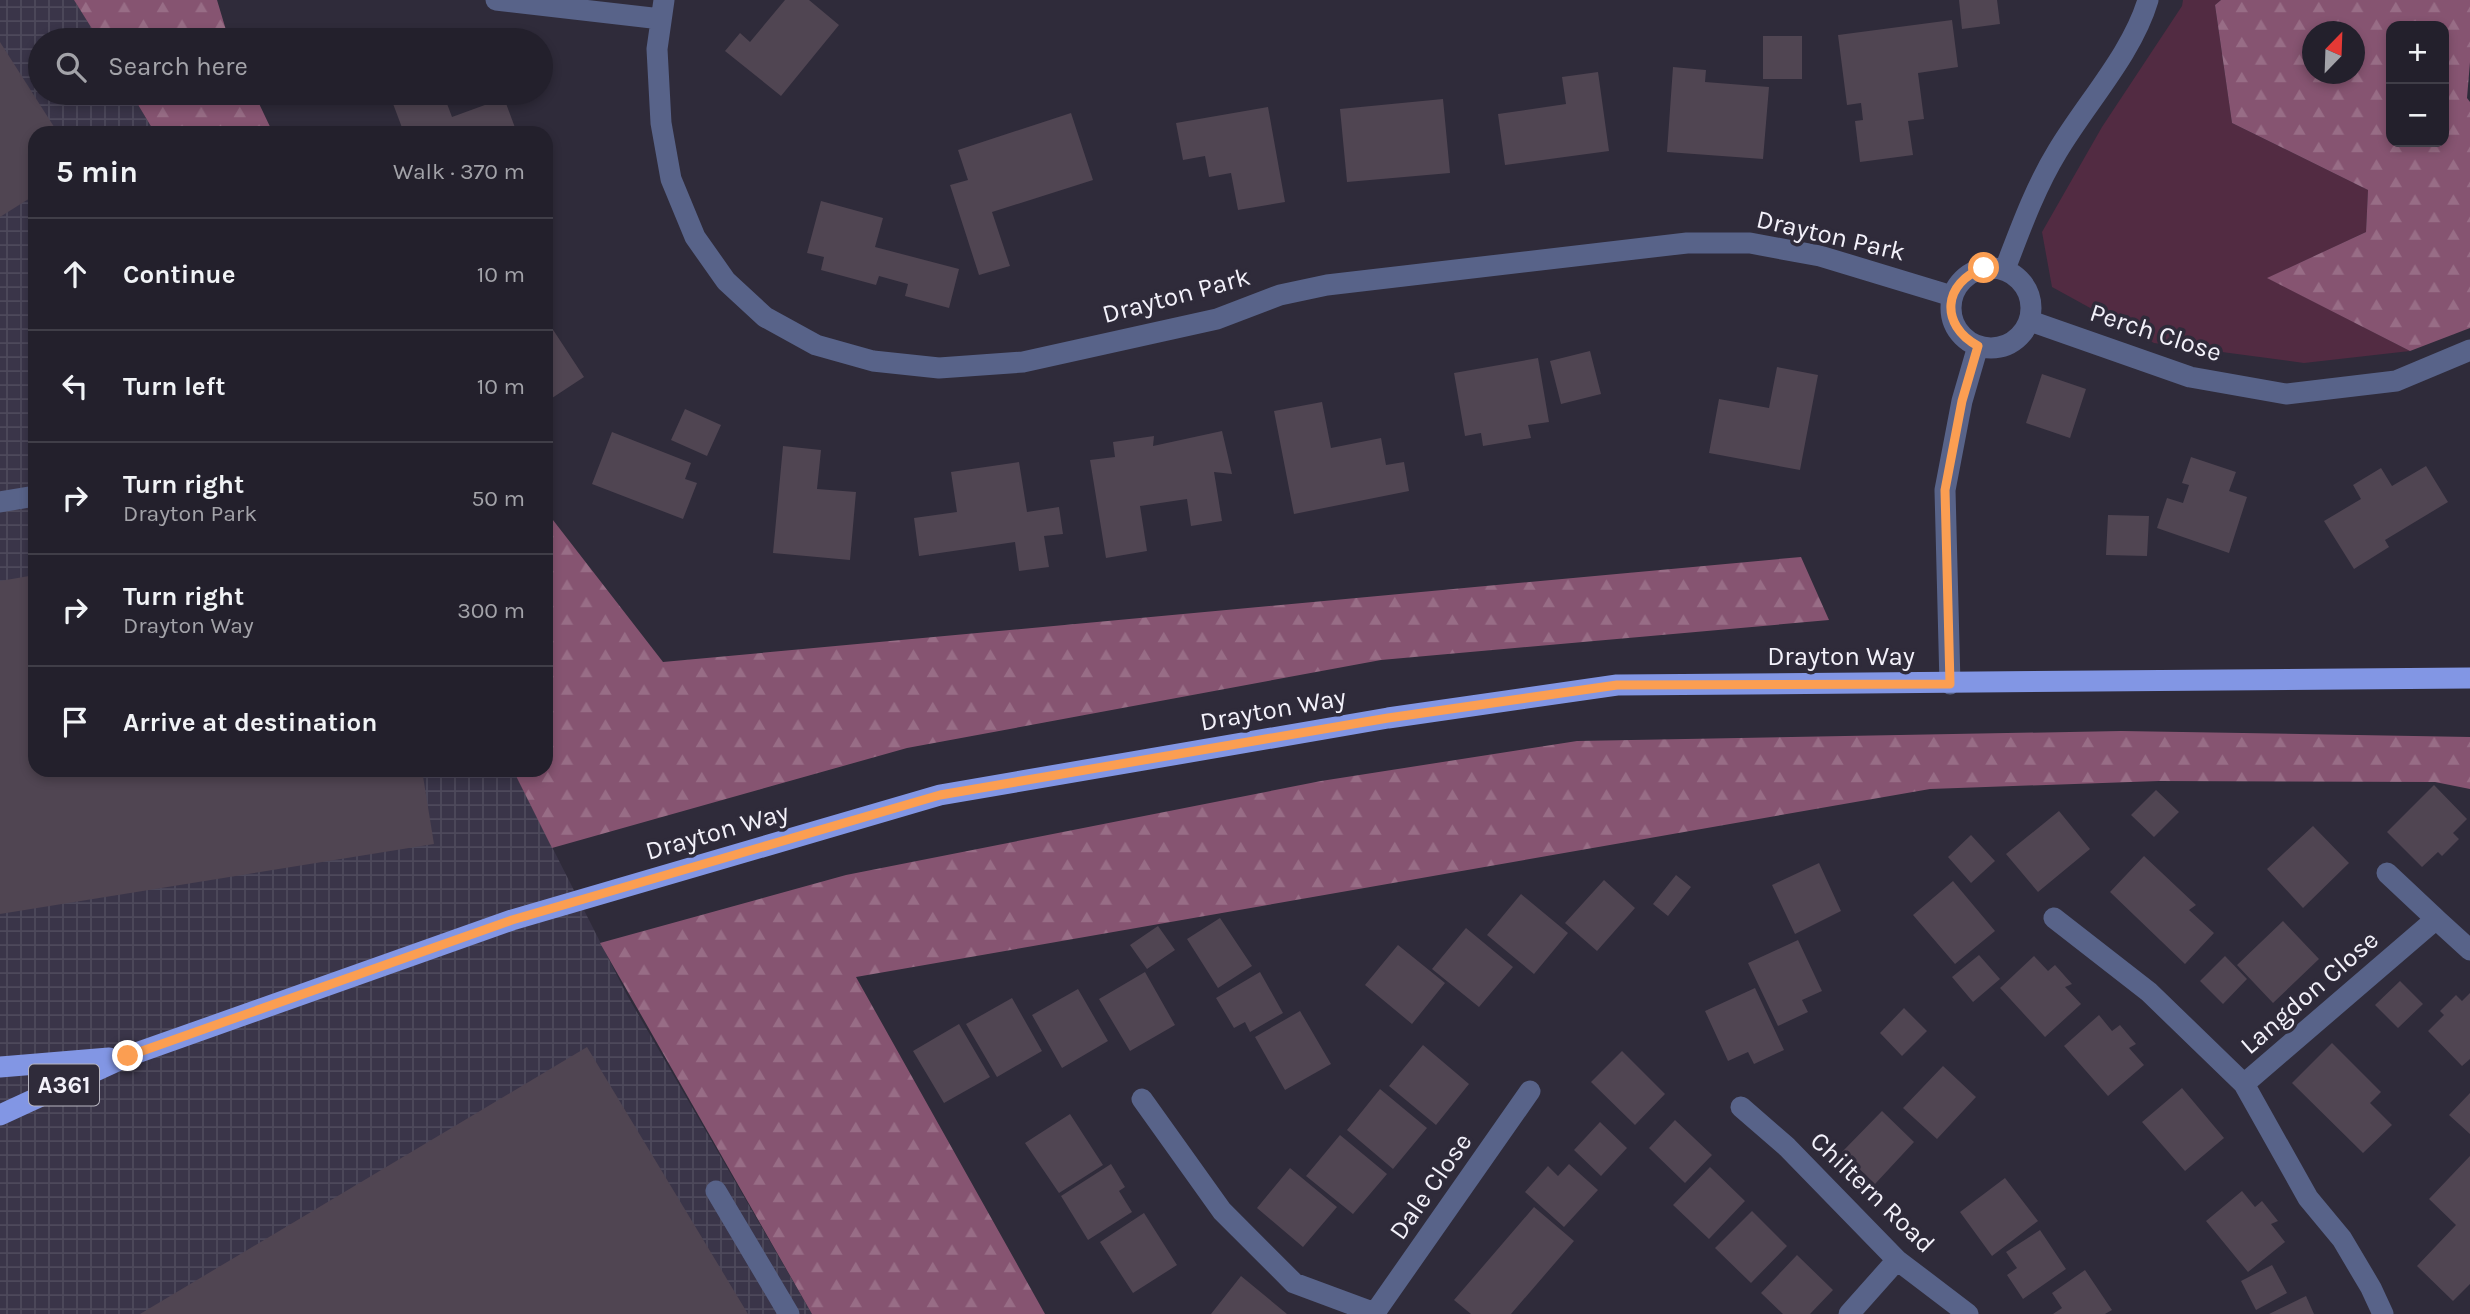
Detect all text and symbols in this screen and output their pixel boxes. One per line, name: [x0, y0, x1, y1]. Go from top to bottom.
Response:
north arrow: [2302, 21, 2365, 84]
map controls: [2386, 21, 2449, 147]
button: +: [2386, 21, 2449, 84]
search box: [28, 28, 553, 105]
icon: search: [52, 48, 90, 86]
text: Search here: [108, 51, 248, 82]
button: −: [2386, 84, 2449, 147]
text: 5 min: [56, 154, 138, 190]
text: Walk · 370 m: [393, 158, 525, 185]
street label: Drayton Park: [1754, 203, 1908, 268]
route start: [1968, 252, 1999, 283]
icon: ahead: [56, 255, 94, 293]
text: Continue: [123, 259, 235, 290]
text: 10 m: [477, 261, 525, 288]
street label: Drayton Park: [1099, 261, 1253, 330]
street label: Perch Close: [2086, 297, 2226, 368]
icon: left: [56, 367, 94, 405]
text: Turn left: [123, 371, 225, 402]
text: 10 m: [477, 373, 525, 400]
text: Turn right: [123, 469, 244, 500]
icon: right: [56, 479, 94, 517]
text: 50 m: [471, 485, 525, 512]
text: Drayton Park: [123, 500, 257, 527]
text: Turn right: [123, 581, 244, 612]
icon: right: [56, 591, 94, 629]
text: 300 m: [457, 597, 525, 624]
text: Drayton Way: [123, 612, 254, 639]
street label: Drayton Way: [1767, 641, 1915, 672]
street label: Drayton Way: [1198, 681, 1348, 738]
icon: arrive: [56, 703, 94, 741]
text: Arrive at destination: [123, 707, 377, 738]
street label: Drayton Way: [642, 796, 792, 867]
street label: Langdon Close: [2234, 924, 2385, 1061]
route end: [112, 1040, 143, 1071]
road number: A361: [29, 1064, 99, 1106]
street label: Chiltern Road: [1804, 1125, 1941, 1259]
street label: Dale Close: [1383, 1127, 1478, 1245]

